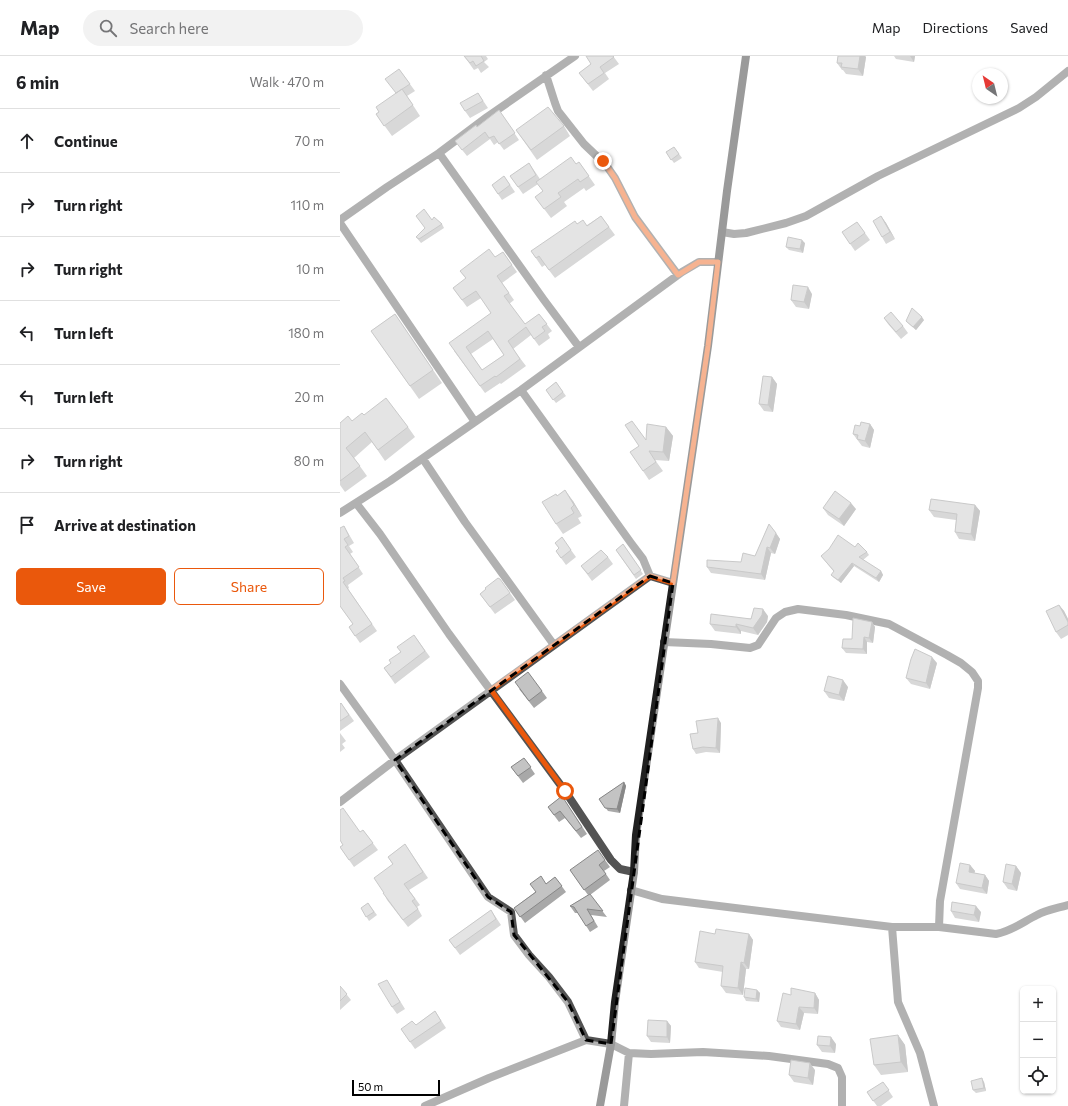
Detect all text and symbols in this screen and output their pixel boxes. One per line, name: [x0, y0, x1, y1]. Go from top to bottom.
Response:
search box: [83, 10, 363, 46]
text: Map: [20, 16, 59, 39]
icon: search: [97, 17, 119, 39]
text: Search here: [129, 19, 209, 37]
text: Map: [872, 19, 901, 36]
text: Directions: [923, 19, 988, 36]
text: Saved: [1010, 19, 1048, 36]
north arrow: [972, 68, 1008, 104]
text: 6 min: [16, 72, 59, 93]
text: Walk · 470 m: [250, 74, 324, 90]
icon: ahead: [16, 130, 38, 152]
text: Continue: [54, 132, 118, 150]
text: 70 m: [295, 133, 324, 149]
route end: [594, 152, 612, 170]
icon: right: [16, 194, 38, 216]
text: Turn right: [54, 196, 123, 214]
text: 110 m: [291, 197, 324, 213]
icon: right: [16, 258, 38, 280]
text: Turn right: [54, 260, 123, 278]
text: 10 m: [296, 261, 324, 277]
icon: left: [16, 322, 38, 344]
text: Turn left: [54, 324, 113, 342]
text: 180 m: [288, 325, 324, 341]
icon: left: [16, 386, 38, 408]
text: Turn left: [54, 388, 113, 406]
text: 20 m: [295, 389, 324, 405]
icon: right: [16, 450, 38, 472]
text: Turn right: [54, 452, 123, 470]
text: 80 m: [294, 453, 324, 469]
icon: arrive: [16, 514, 38, 536]
text: Arrive at destination: [54, 516, 196, 534]
button: Save: [16, 568, 166, 605]
button: Share: [174, 568, 324, 605]
route start: [556, 782, 574, 800]
map controls: [1020, 986, 1056, 1094]
button: +: [1020, 986, 1056, 1022]
button: −: [1020, 1022, 1056, 1058]
button: locate: [1020, 1058, 1056, 1094]
scale bar: [352, 1078, 440, 1097]
text: 50 m: [358, 1080, 383, 1093]

